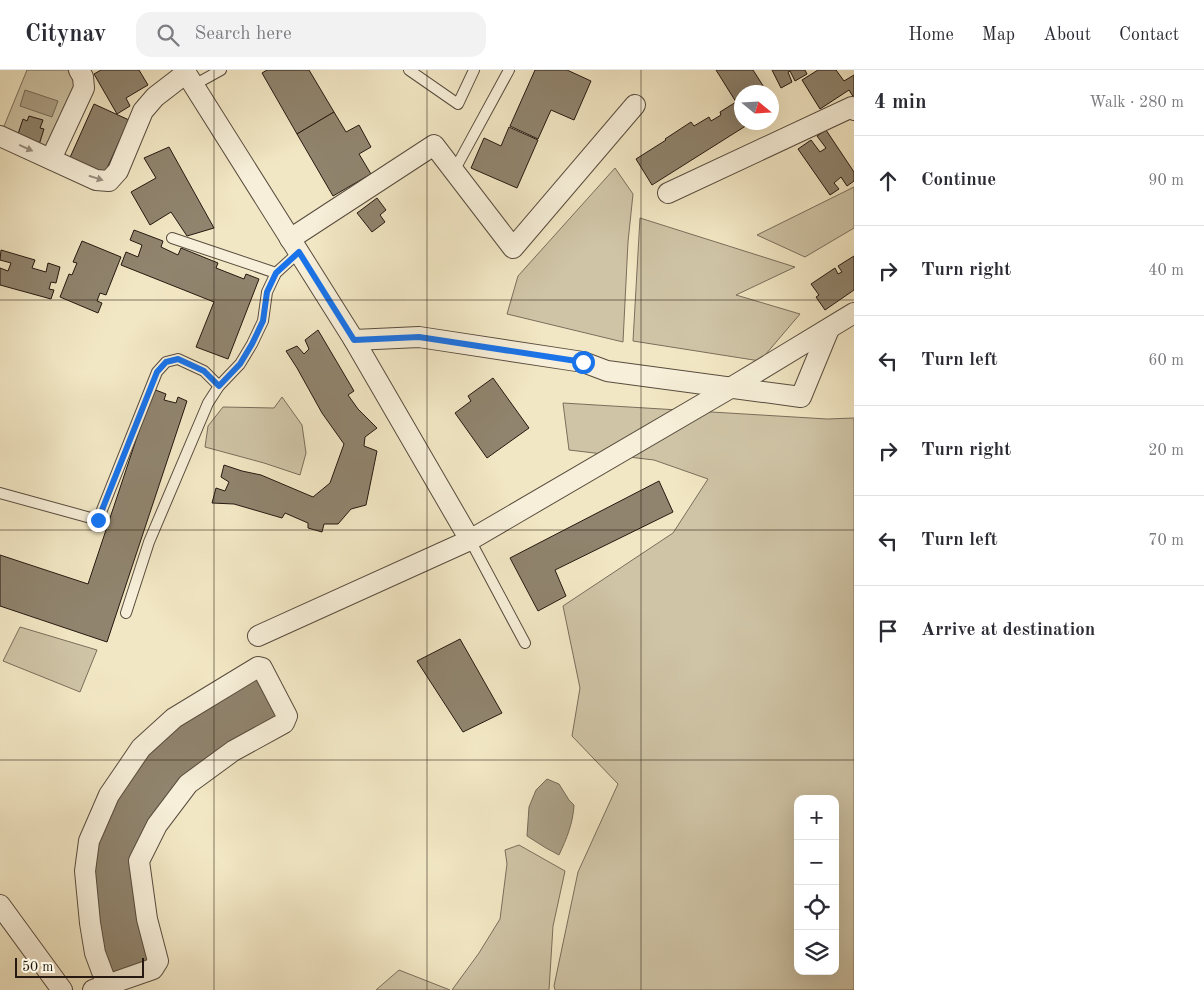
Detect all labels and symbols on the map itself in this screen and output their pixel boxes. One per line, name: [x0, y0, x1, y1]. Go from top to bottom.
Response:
north arrow: [734, 85, 779, 130]
one-way arrow: [19, 144, 33, 152]
one-way arrow: [88, 175, 103, 183]
route start: [572, 351, 595, 374]
route end: [87, 509, 110, 532]
scale bar: [15, 955, 144, 978]

